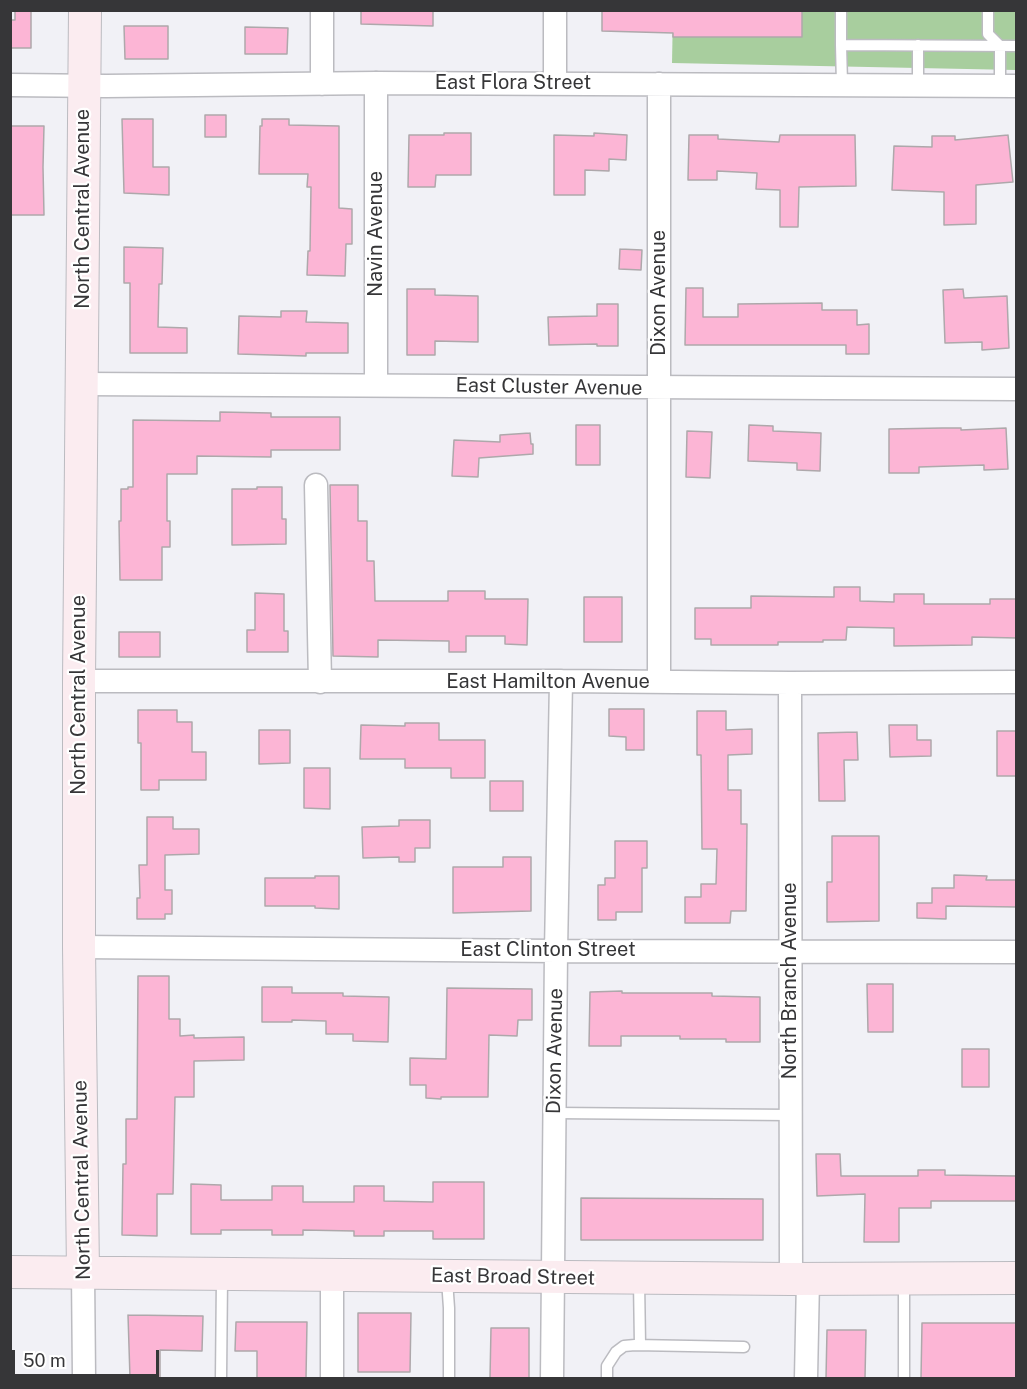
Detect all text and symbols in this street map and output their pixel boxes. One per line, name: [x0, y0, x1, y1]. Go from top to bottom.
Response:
street label: East Flora Street: [435, 71, 591, 95]
street label: North Central Avenue: [71, 109, 95, 309]
street label: Navin Avenue: [364, 171, 388, 297]
street label: Dixon Avenue: [647, 230, 671, 356]
street label: East Cluster Avenue: [455, 373, 643, 401]
street label: North Central Avenue: [67, 595, 91, 795]
street label: East Hamilton Avenue: [446, 670, 650, 694]
street label: North Branch Avenue: [778, 882, 802, 1080]
street label: East Clinton Street: [460, 938, 636, 962]
street label: Dixon Avenue: [542, 988, 568, 1114]
street label: North Central Avenue: [68, 1080, 96, 1280]
street label: East Broad Street: [431, 1264, 595, 1290]
scale bar: [15, 1338, 162, 1376]
text: 50 m: [23, 1350, 66, 1371]

